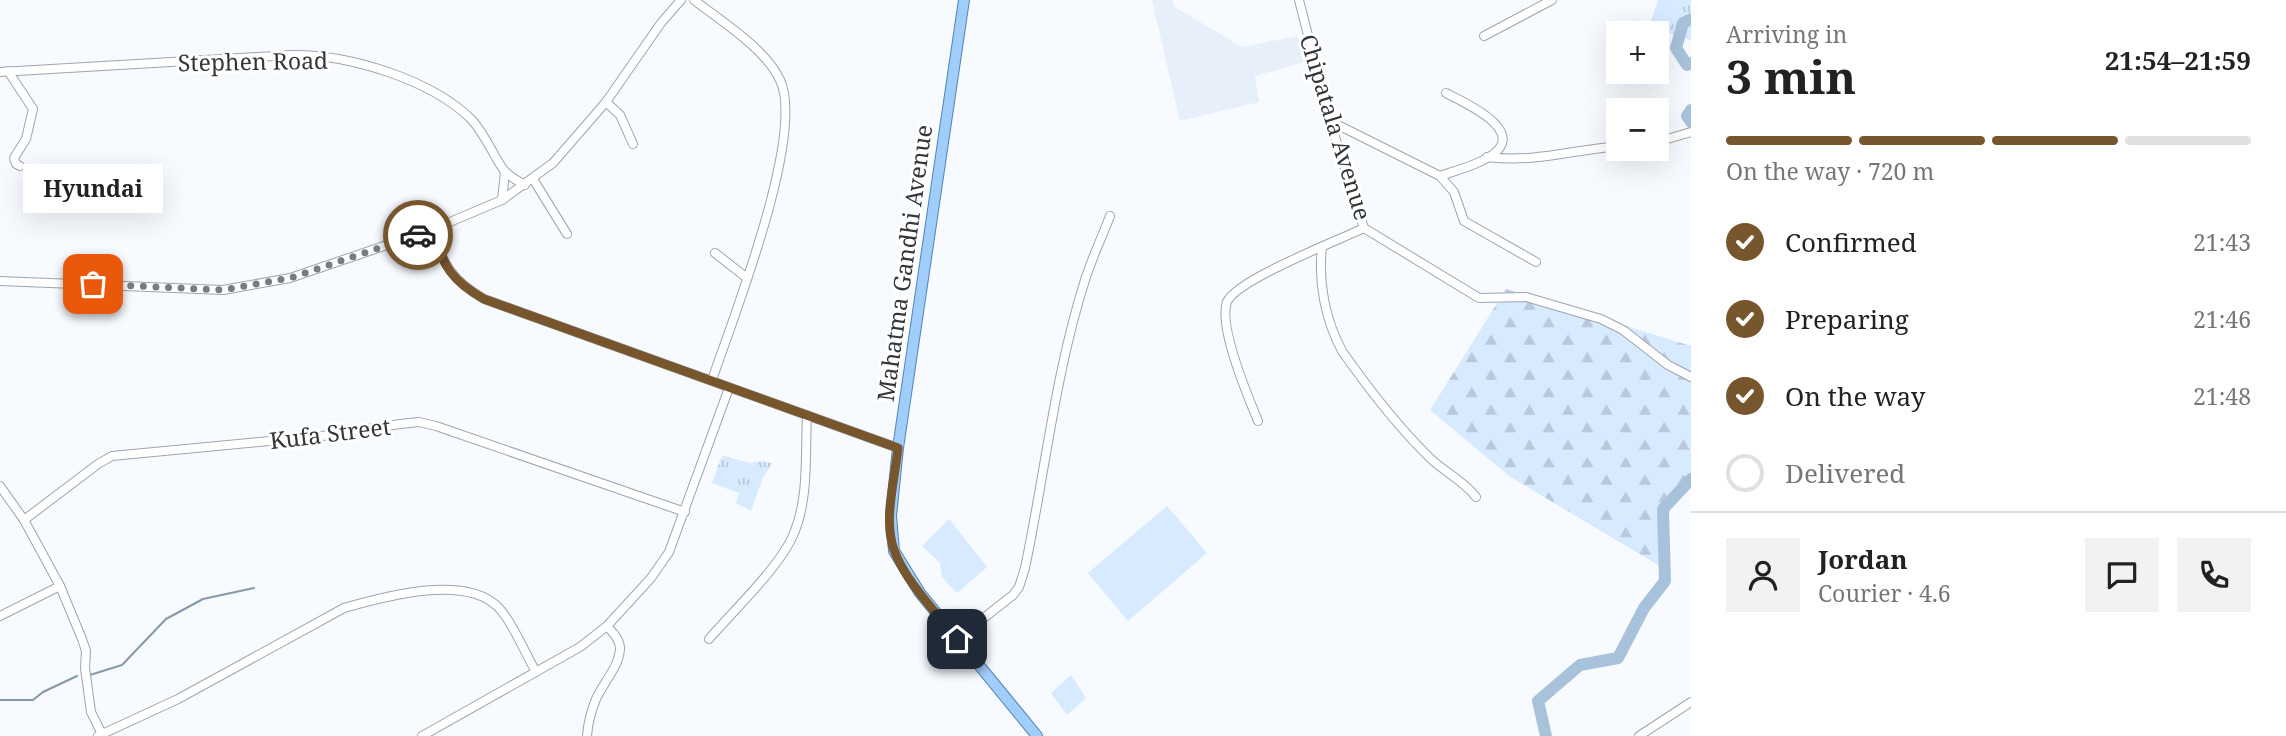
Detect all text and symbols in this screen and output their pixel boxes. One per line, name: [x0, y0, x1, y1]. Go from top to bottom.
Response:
text: Arriving in: [1726, 18, 1847, 50]
map controls: [1606, 21, 1669, 161]
button: +: [1606, 21, 1669, 84]
street label: Chipatala Avenue: [1293, 30, 1379, 224]
text: 21:54–21:59: [2105, 42, 2251, 78]
street label: Stephen Road: [178, 44, 328, 78]
text: 3 min: [1726, 45, 1856, 107]
button: −: [1606, 98, 1669, 161]
street label: Mahatma Gandhi Avenue: [869, 122, 939, 404]
text: On the way · 720 m: [1726, 155, 1934, 187]
callout: Hyundai: [23, 165, 163, 214]
text: Hyundai: [43, 172, 143, 204]
courier: [383, 200, 453, 270]
icon: car: [399, 216, 437, 254]
icon: check: [1726, 223, 1764, 261]
text: Confirmed: [1785, 224, 1917, 260]
text: 21:43: [2193, 226, 2251, 258]
pin: [63, 254, 123, 314]
icon: bag: [74, 265, 112, 303]
icon: check: [1726, 300, 1764, 338]
text: Preparing: [1785, 301, 1909, 337]
text: 21:46: [2193, 303, 2251, 335]
icon: check: [1726, 377, 1764, 415]
text: On the way: [1785, 378, 1925, 414]
text: 21:48: [2193, 380, 2251, 412]
street label: Kufa Street: [268, 410, 392, 456]
text: Delivered: [1785, 455, 1905, 491]
button: person: [1726, 538, 1800, 612]
button: chat: [2085, 538, 2159, 612]
button: phone: [2177, 538, 2251, 612]
text: Jordan: [1818, 541, 1908, 577]
text: Courier · 4.6: [1818, 577, 1951, 609]
pin: [927, 609, 987, 669]
icon: home: [938, 620, 976, 658]

